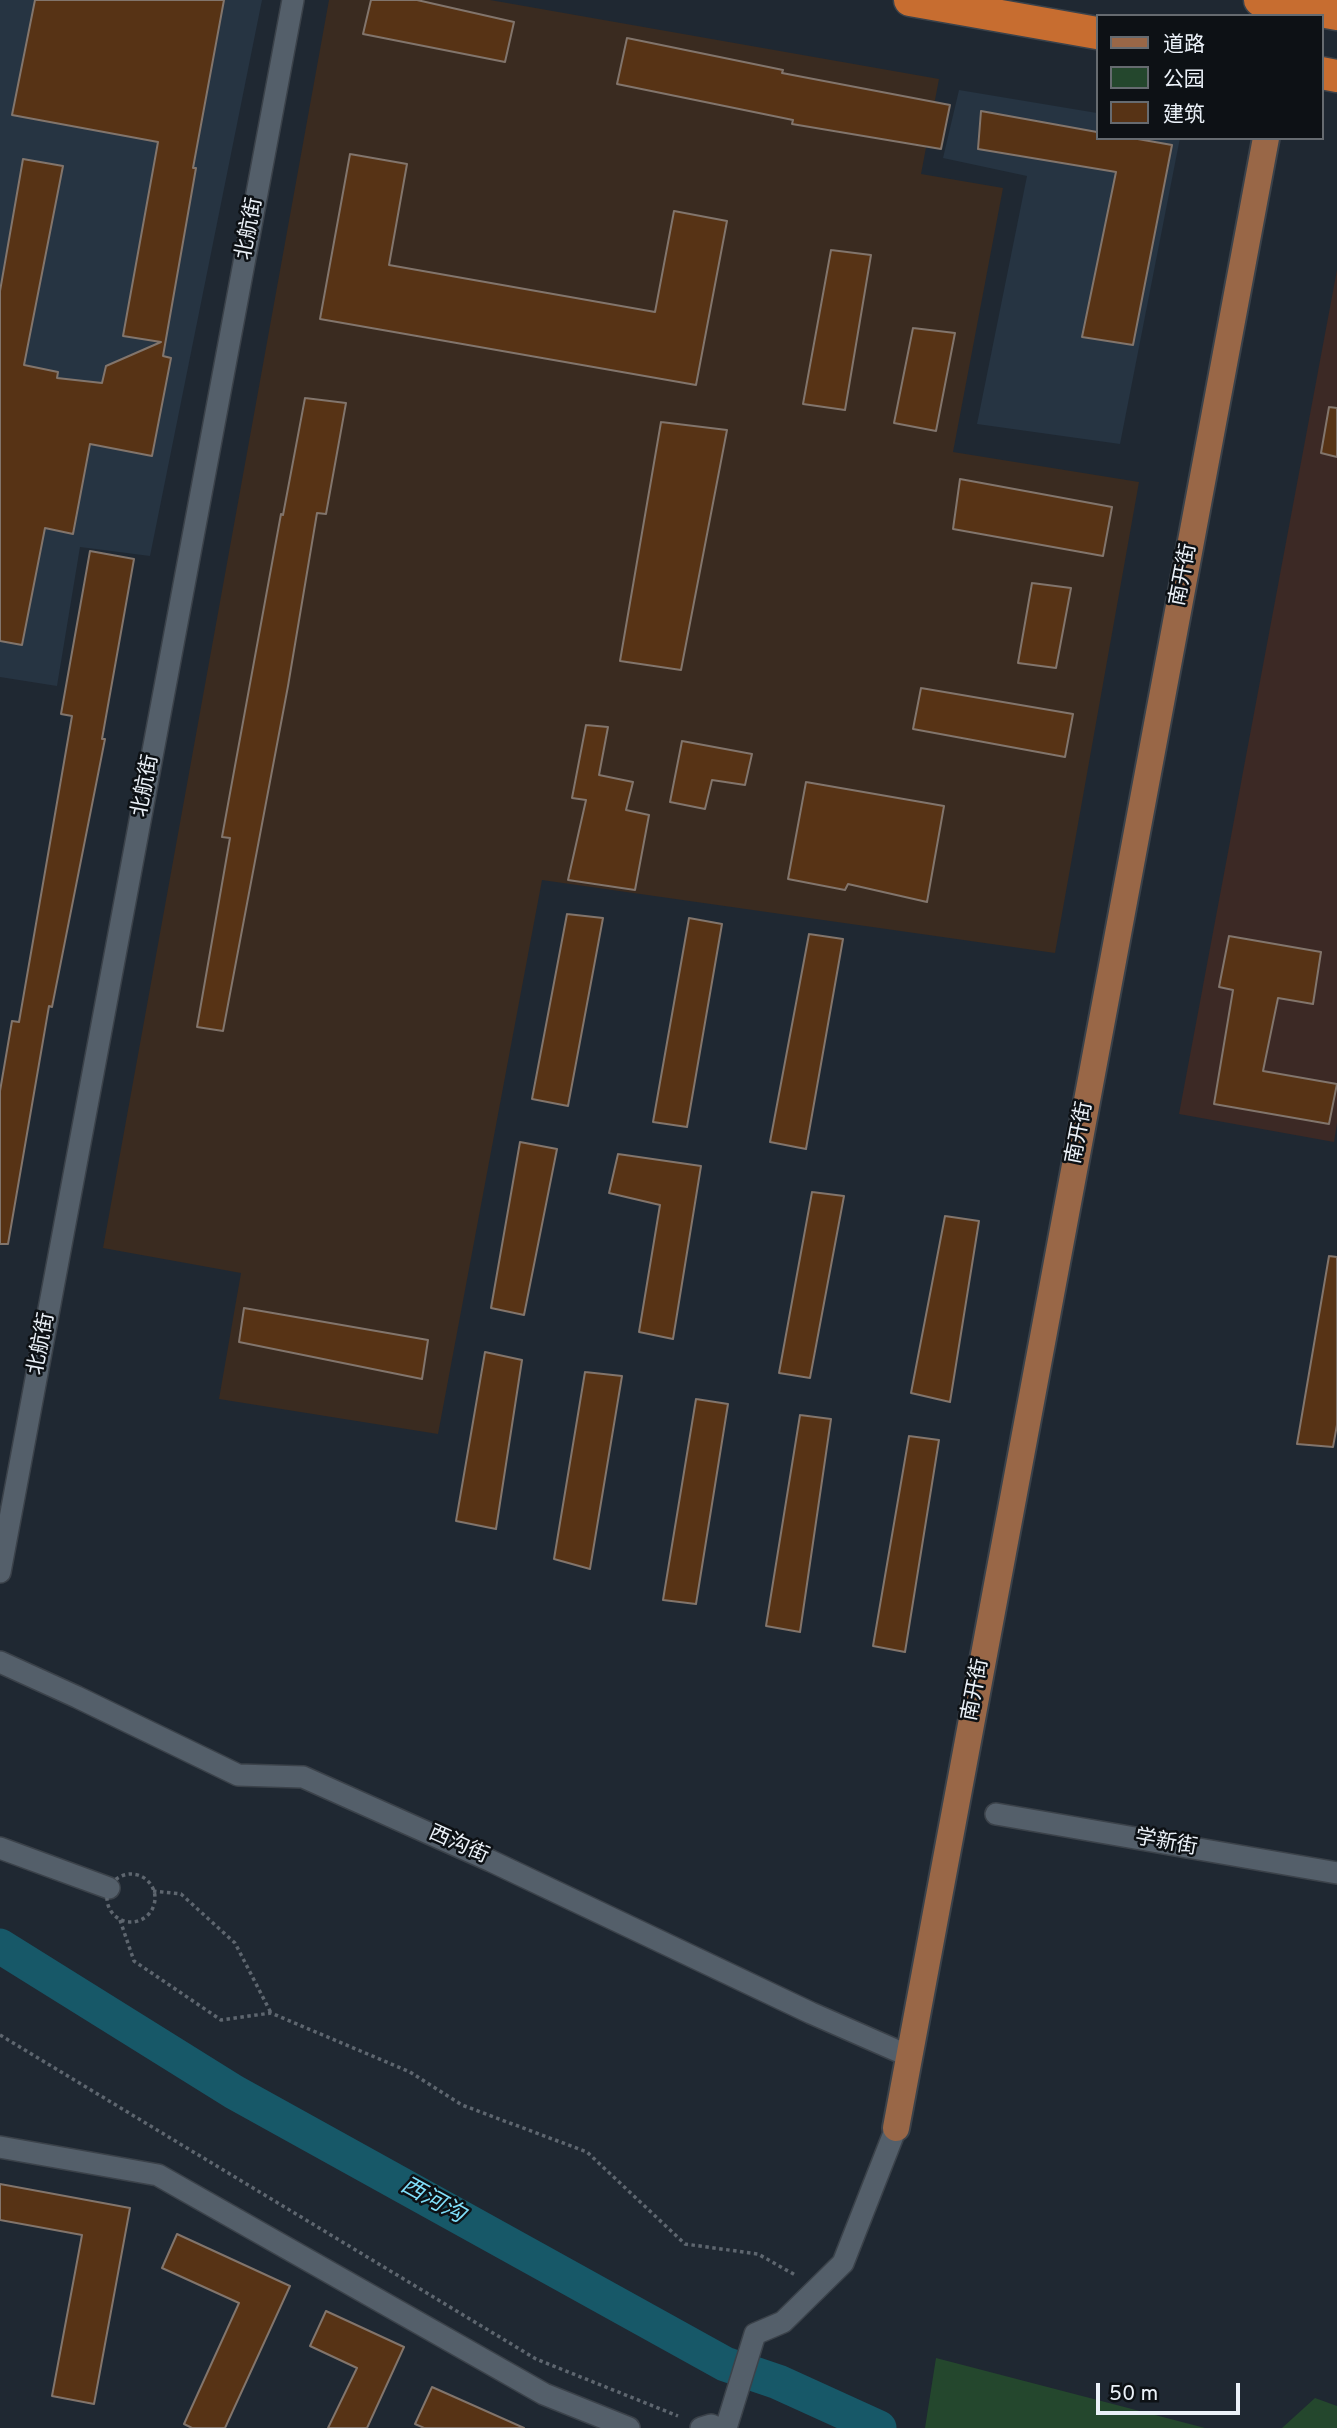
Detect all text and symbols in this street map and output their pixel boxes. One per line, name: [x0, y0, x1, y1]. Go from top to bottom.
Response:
legend: [1096, 14, 1323, 140]
text: 道路: [1163, 32, 1205, 59]
text: 公园: [1163, 67, 1205, 94]
text: 建筑: [1163, 102, 1205, 129]
street label: 北航街: [233, 196, 269, 262]
street label: 南开街: [1167, 542, 1203, 608]
street label: 北航街: [129, 753, 165, 819]
street label: 南开街: [1063, 1100, 1099, 1166]
street label: 北航街: [25, 1311, 61, 1377]
street label: 南开街: [959, 1657, 995, 1723]
street label: 西沟街: [424, 1822, 492, 1870]
street label: 学新街: [1133, 1826, 1199, 1862]
water label: 西河沟: [395, 2173, 469, 2231]
scale bar: [1099, 2368, 1242, 2412]
text: 50 m: [1109, 2381, 1158, 2408]

